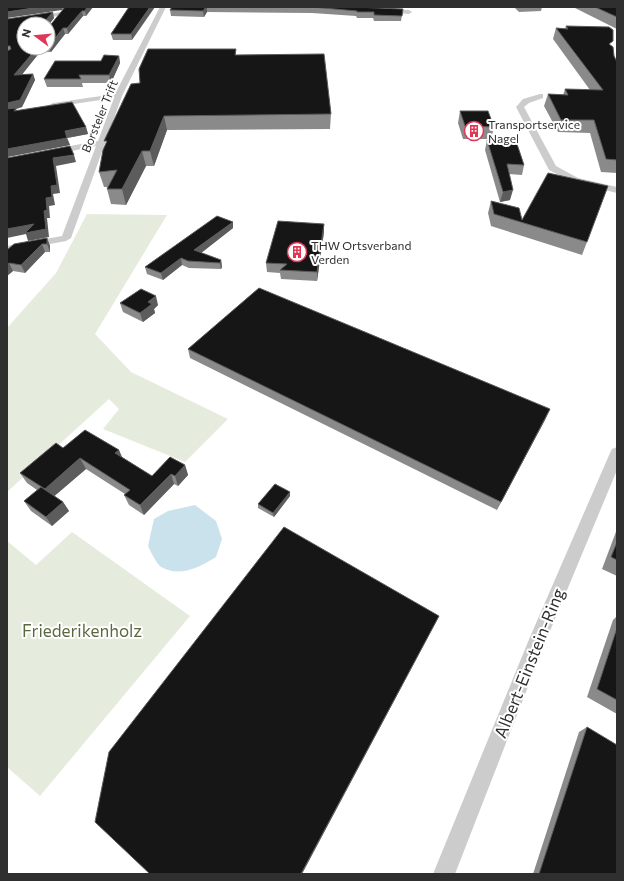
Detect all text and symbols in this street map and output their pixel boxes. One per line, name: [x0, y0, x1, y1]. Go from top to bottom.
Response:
north arrow: [16, 16, 56, 56]
text: N: [19, 27, 33, 39]
street label: Borsteler Trift: [78, 78, 120, 154]
place label: Transportservice Nagel: [488, 117, 580, 145]
building icon: Transportservice Nagel: [463, 120, 485, 142]
place label: THW Ortsverband Verden: [311, 238, 411, 266]
building icon: THW Ortsverband Verden: [286, 241, 308, 263]
street label: Albert-Einstein-Ring: [489, 585, 569, 741]
park label: Friederikenholz: [22, 620, 142, 641]

